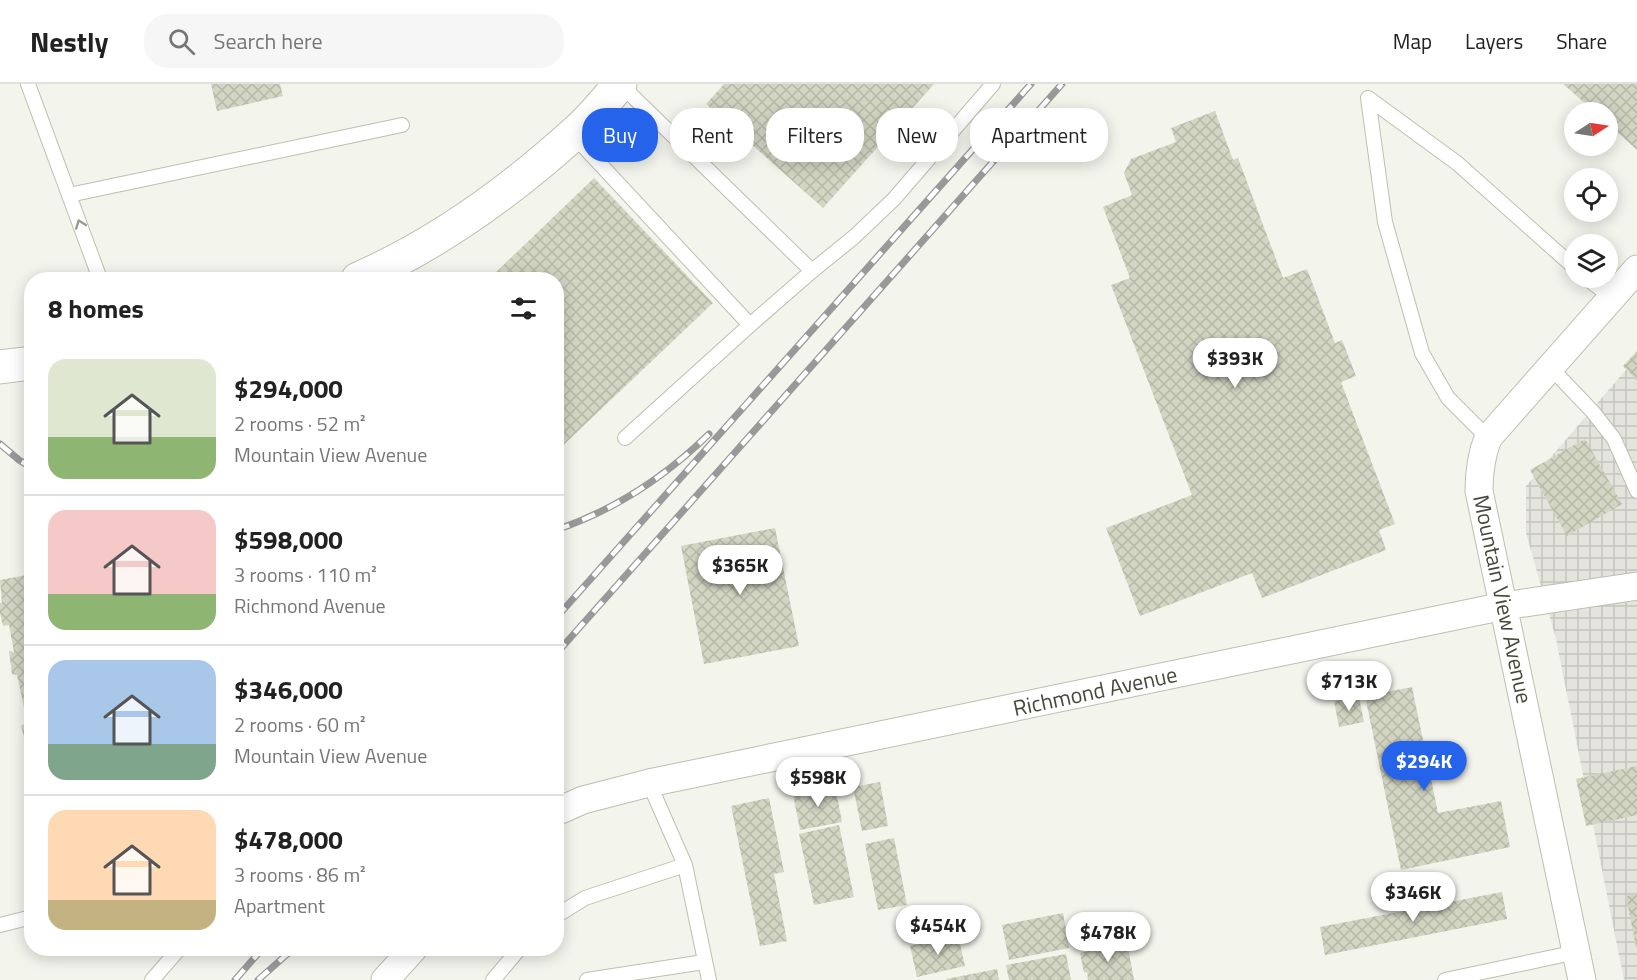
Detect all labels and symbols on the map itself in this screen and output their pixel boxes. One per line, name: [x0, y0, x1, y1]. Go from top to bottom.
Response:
north arrow: [1564, 102, 1618, 156]
one-way arrow: [75, 219, 87, 230]
pin: $393K: [1193, 338, 1277, 389]
street label: Mountain View Avenue: [1464, 491, 1542, 707]
pin: $365K: [698, 545, 782, 596]
street label: Richmond Avenue: [1010, 657, 1180, 725]
pin: $713K: [1307, 661, 1391, 712]
pin: $294K: [1382, 741, 1466, 792]
pin: $598K: [776, 757, 860, 808]
pin: $346K: [1371, 872, 1455, 923]
pin: $454K: [896, 905, 980, 956]
pin: $478K: [1066, 912, 1150, 963]

